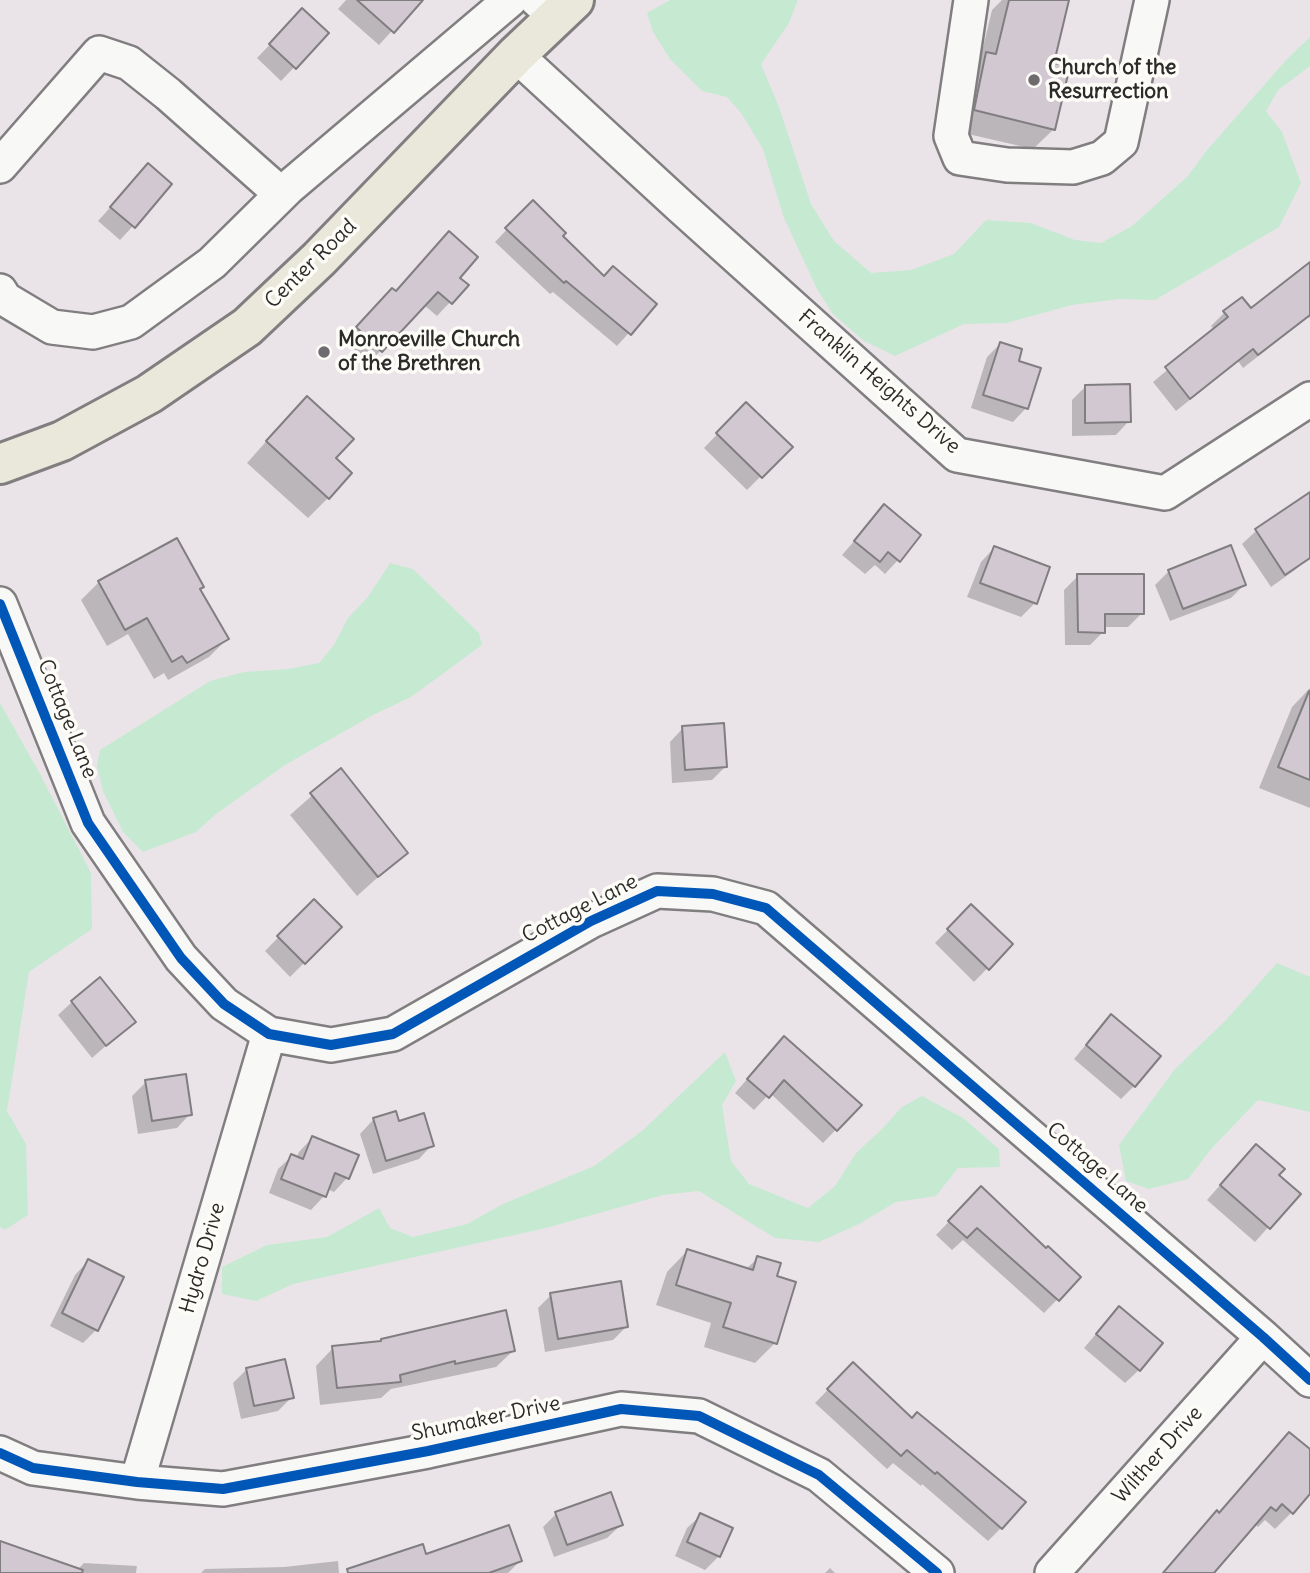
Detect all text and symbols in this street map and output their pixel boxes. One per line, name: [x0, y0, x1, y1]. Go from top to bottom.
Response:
place label: Church of the Resurrection: [1048, 55, 1176, 105]
marker: Church of the Resurrection: [1026, 72, 1042, 88]
street label: Center Road: [260, 214, 362, 314]
street label: Franklin Heights Drive: [793, 305, 965, 459]
place label: Monroeville Church of the Brethren: [338, 327, 520, 377]
marker: Monroeville Church of the Brethren: [316, 344, 332, 360]
street label: Cottage Lane: [32, 656, 102, 782]
street label: Cottage Lane: [518, 869, 642, 949]
street label: Cottage Lane: [1041, 1117, 1153, 1219]
street label: Hydro Drive: [175, 1200, 231, 1316]
street label: Shumaker Drive: [409, 1391, 563, 1447]
street label: Wilther Drive: [1108, 1401, 1208, 1509]

